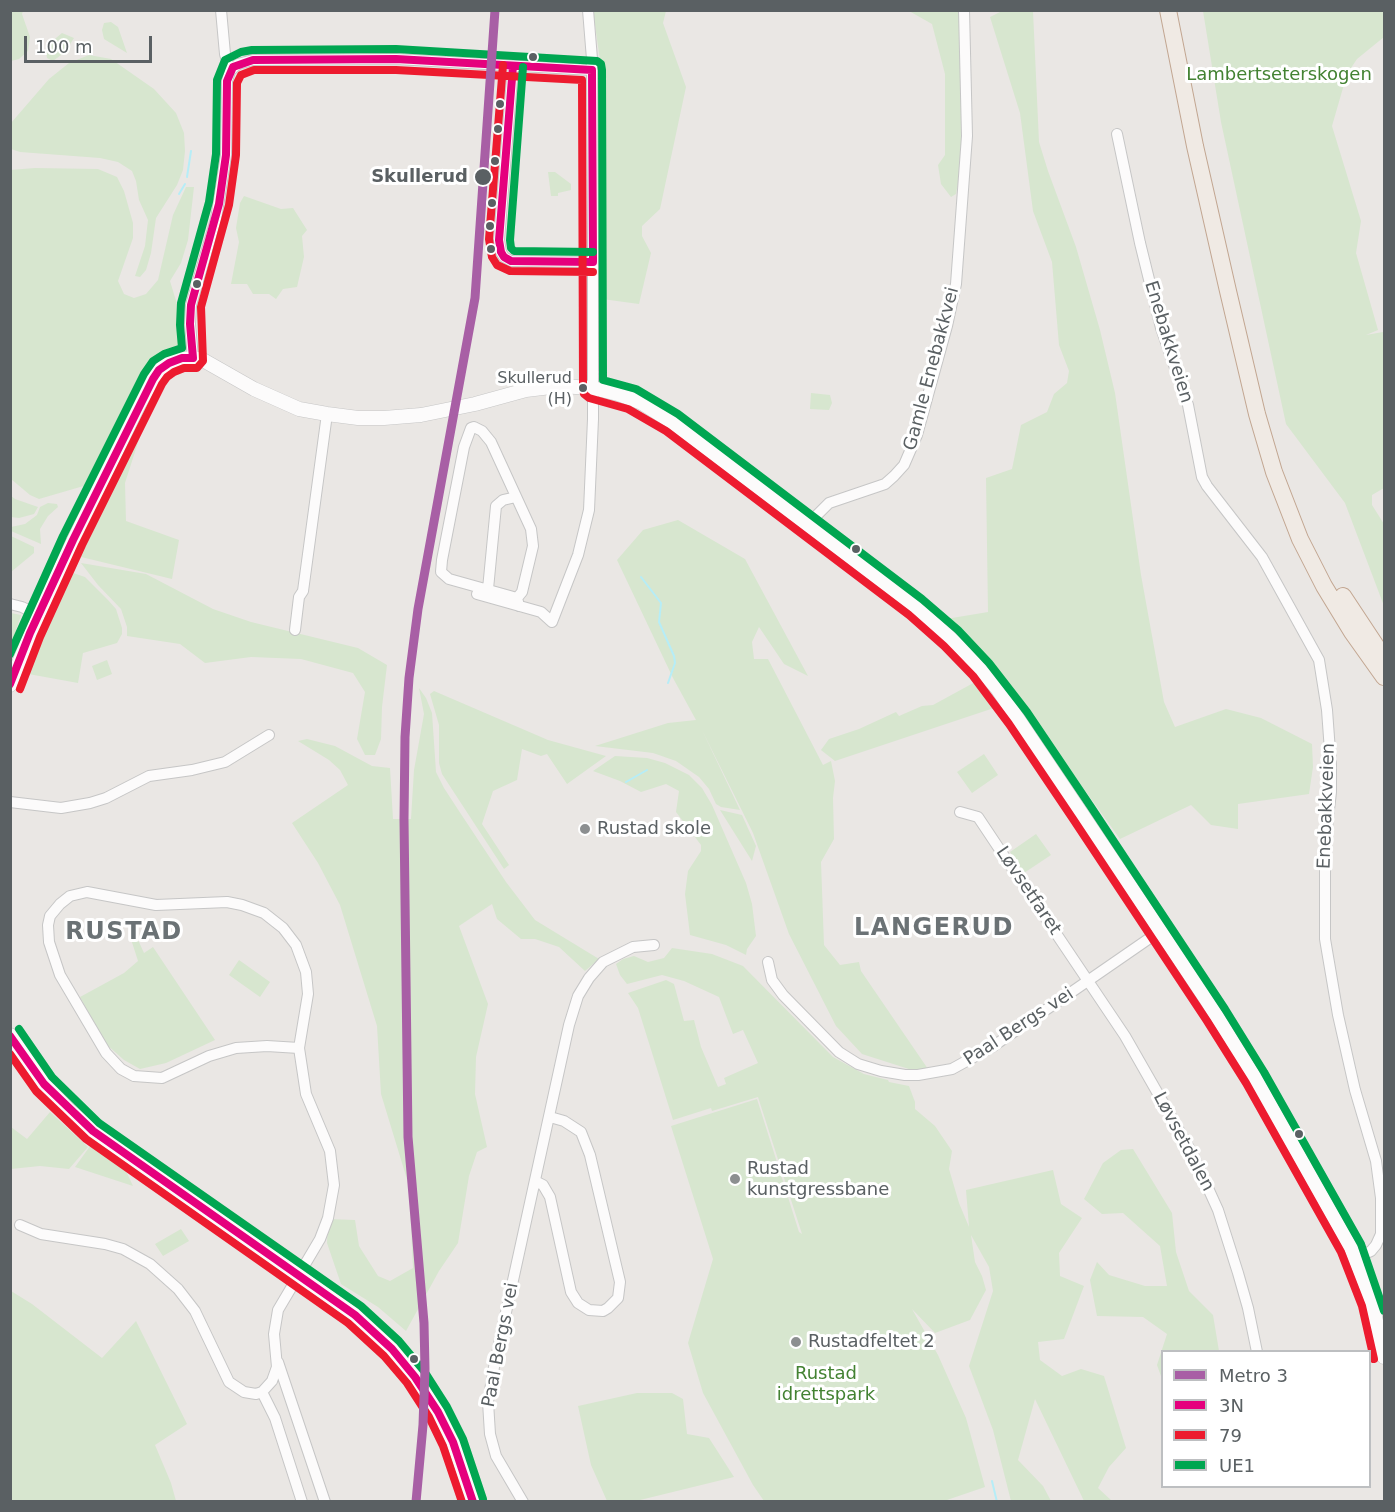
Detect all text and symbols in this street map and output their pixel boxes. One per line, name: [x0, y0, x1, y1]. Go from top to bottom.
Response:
scale bar: [27, 24, 154, 62]
text: 100 m: [35, 36, 93, 57]
unlabelled marker: [527, 51, 539, 63]
park label: Lambertseterskogen: [1186, 64, 1372, 86]
unlabelled marker: [494, 98, 506, 110]
unlabelled marker: [492, 123, 504, 135]
unlabelled marker: [489, 155, 501, 167]
place label: Skullerud: [371, 166, 468, 188]
marker: Skullerud: [473, 167, 493, 187]
unlabelled marker: [486, 197, 498, 209]
unlabelled marker: [484, 220, 496, 232]
unlabelled marker: [485, 243, 497, 255]
unlabelled marker: [191, 278, 203, 290]
street label: Enebakkveien: [1139, 278, 1197, 406]
street label: Gamle Enebakkvei: [900, 285, 964, 453]
place label: Skullerud (H): [497, 369, 572, 407]
marker: Skullerud (H): [577, 382, 589, 394]
unlabelled marker: [850, 543, 862, 555]
street label: Enebakkveien: [1314, 742, 1340, 870]
place label: Rustad skole: [597, 818, 711, 840]
marker: Rustad skole: [578, 822, 592, 836]
street label: Løvsetfaret: [991, 843, 1065, 939]
district label: LANGERUD: [854, 915, 1014, 943]
district label: RUSTAD: [65, 919, 183, 947]
street label: Paal Bergs vei: [960, 983, 1078, 1071]
street label: Løvsetdalen: [1148, 1089, 1218, 1195]
unlabelled marker: [1293, 1128, 1305, 1140]
place label: Rustad kunstgressbane: [747, 1158, 889, 1200]
marker: Rustad kunstgressbane: [728, 1172, 742, 1186]
street label: Paal Bergs vei: [478, 1281, 524, 1409]
place label: Rustadfeltet 2: [808, 1331, 935, 1353]
marker: Rustadfeltet 2: [789, 1335, 803, 1349]
legend: [1161, 1350, 1371, 1488]
unlabelled marker: [408, 1353, 420, 1365]
park label: Rustad idrettspark: [777, 1363, 875, 1406]
text: Metro 3: [1219, 1365, 1288, 1386]
text: 3N: [1219, 1395, 1244, 1416]
text: 79: [1219, 1425, 1242, 1446]
text: UE1: [1219, 1455, 1255, 1476]

